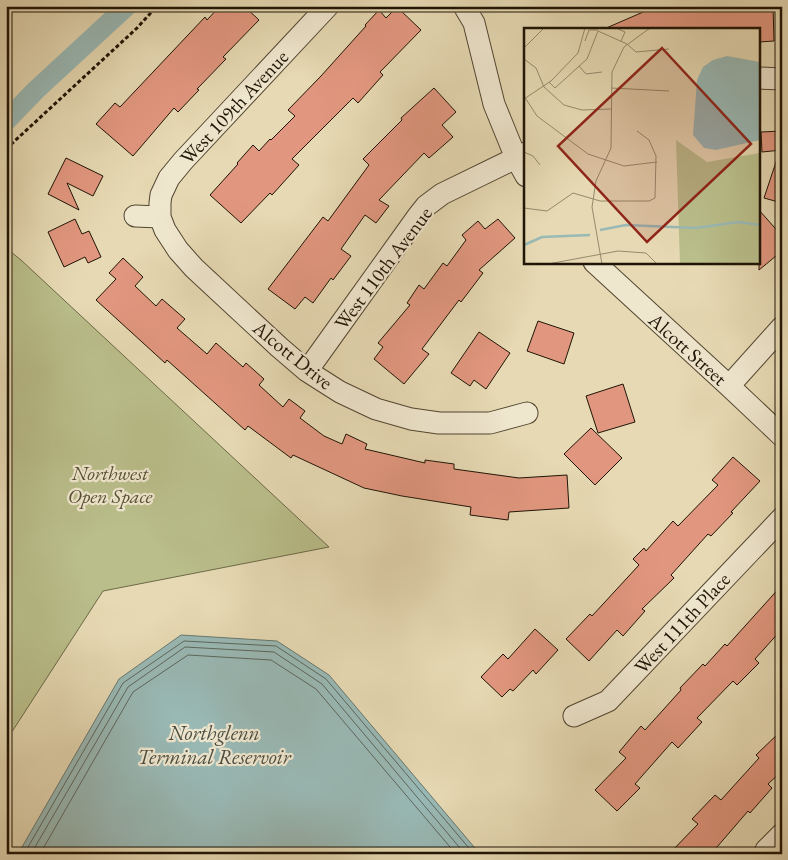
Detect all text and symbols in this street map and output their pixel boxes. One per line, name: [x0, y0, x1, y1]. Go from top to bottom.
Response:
inset map: [524, 28, 760, 264]
street label: West 109th Avenue: [174, 44, 294, 170]
street label: West 110th Avenue: [328, 201, 438, 335]
street label: Alcott Street: [643, 306, 733, 392]
street label: Alcott Drive: [247, 314, 338, 395]
park label: Northwest Open Space: [68, 460, 153, 509]
street label: West 111th Place: [628, 567, 736, 679]
water label: Northglenn Terminal Reservoir: [137, 719, 292, 770]

